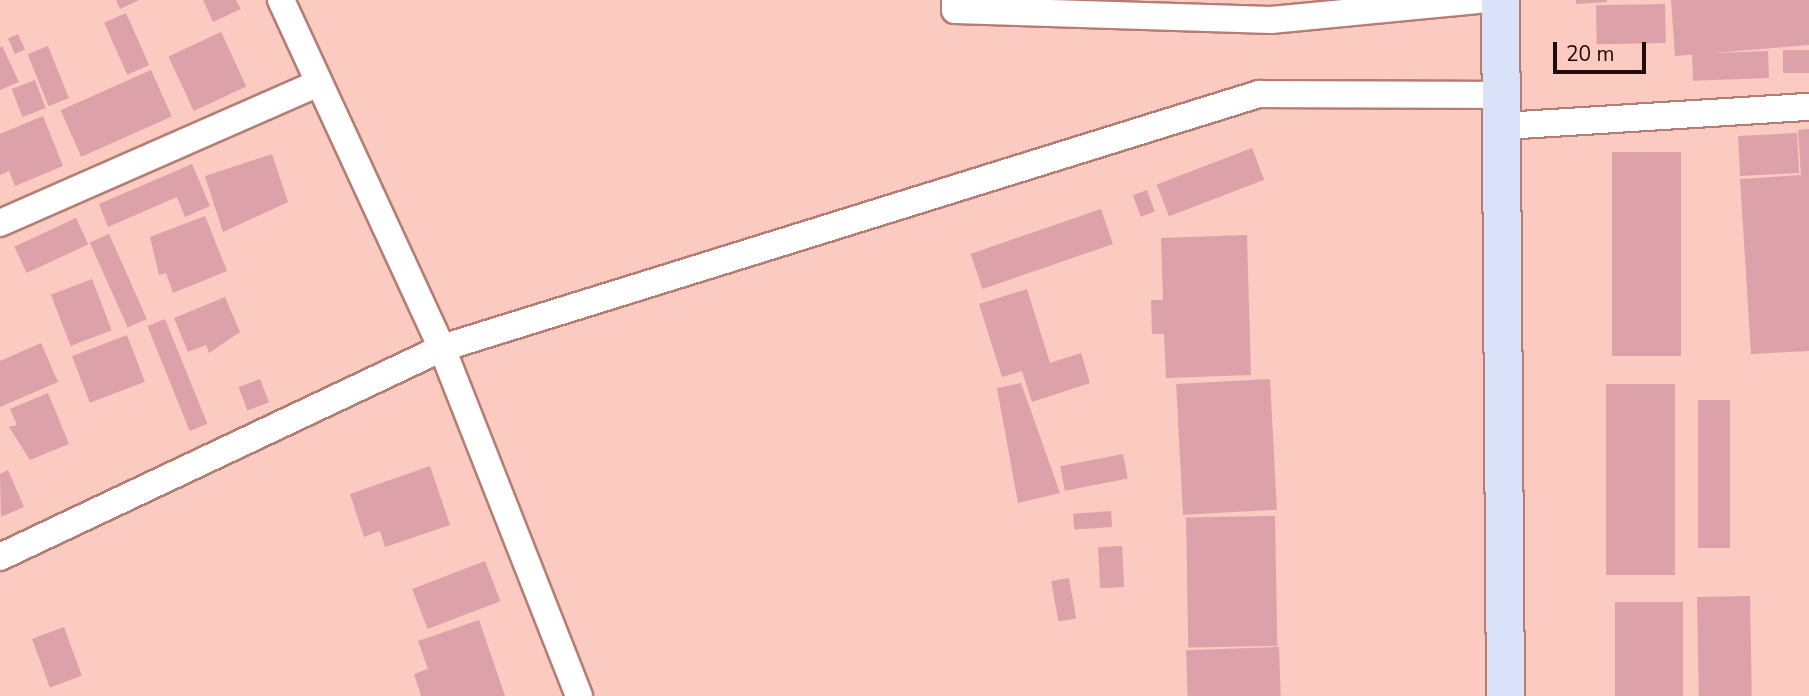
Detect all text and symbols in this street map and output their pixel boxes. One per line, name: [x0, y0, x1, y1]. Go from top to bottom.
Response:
scale bar: [1557, 28, 1650, 72]
text: 20 m: [1566, 40, 1615, 68]

